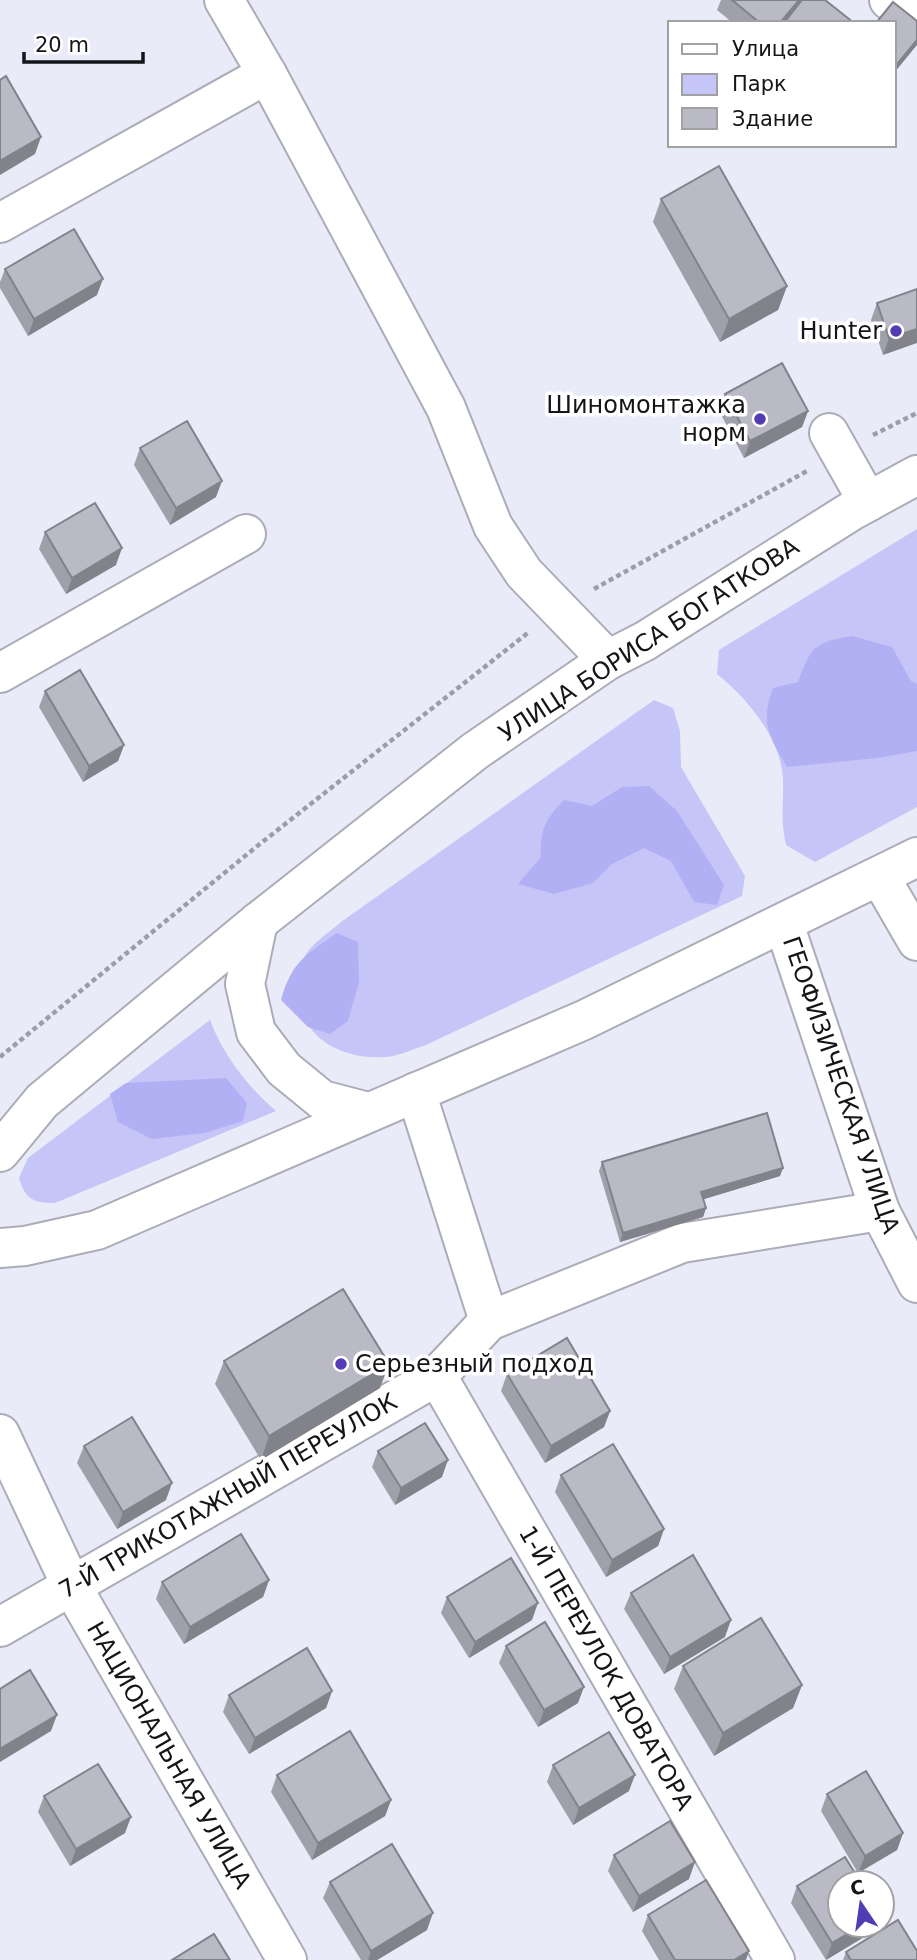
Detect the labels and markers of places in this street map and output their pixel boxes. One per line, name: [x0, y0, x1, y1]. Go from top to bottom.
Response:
place label: Hunter: [799, 317, 882, 345]
marker: Hunter: [888, 323, 904, 339]
place label: Шиномонтажка норм: [546, 391, 746, 447]
marker: Шиномонтажка норм: [752, 411, 768, 427]
place label: Серьезный подход: [355, 1350, 594, 1378]
marker: Серьезный подход: [333, 1356, 349, 1372]

